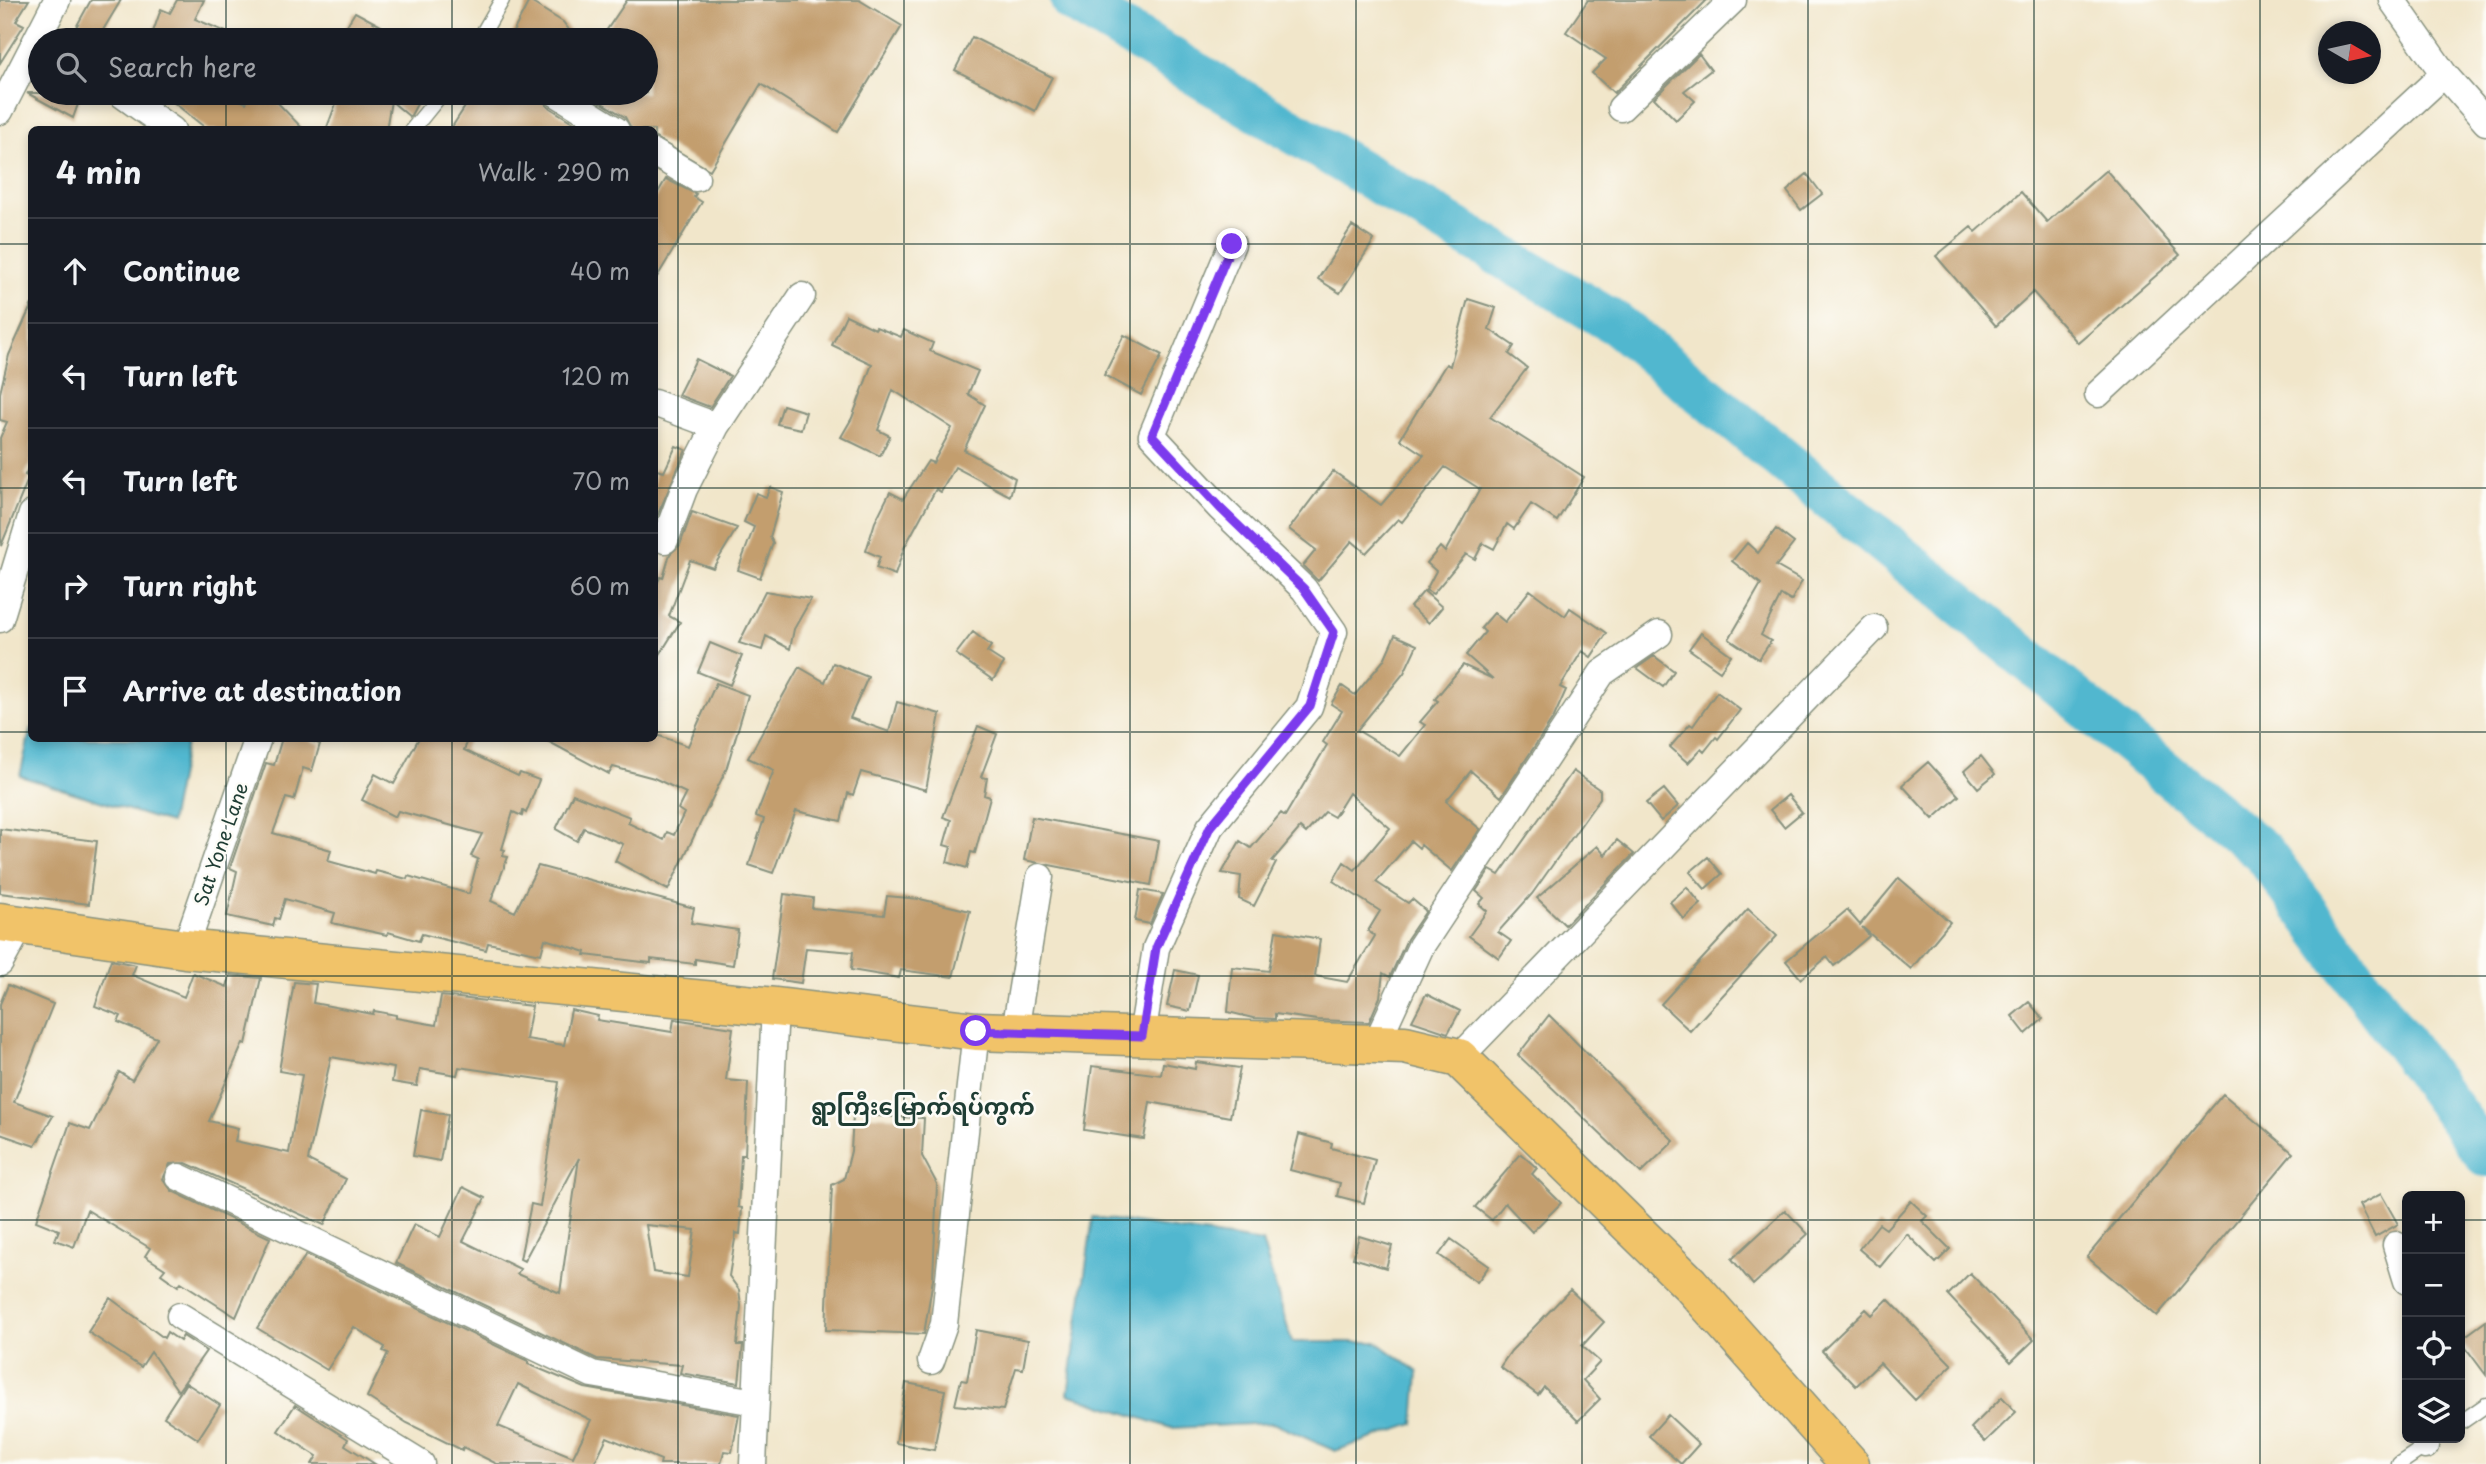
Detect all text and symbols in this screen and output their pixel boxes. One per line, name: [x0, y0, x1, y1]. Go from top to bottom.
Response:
north arrow: [2318, 21, 2381, 84]
search box: [28, 28, 658, 105]
text: Search here: [108, 47, 257, 86]
icon: search: [52, 48, 90, 86]
text: 4 min: [56, 149, 142, 194]
text: Walk · 290 m: [478, 154, 630, 189]
route end: [1216, 228, 1247, 259]
text: Continue: [123, 251, 240, 290]
icon: ahead: [56, 252, 94, 290]
text: 40 m: [570, 253, 630, 288]
text: Turn left: [123, 356, 238, 395]
icon: left: [56, 357, 94, 395]
text: 120 m: [562, 358, 630, 393]
text: Turn left: [123, 461, 238, 500]
icon: left: [56, 462, 94, 500]
text: 70 m: [572, 463, 630, 498]
text: Turn right: [123, 566, 257, 605]
icon: right: [56, 567, 94, 605]
text: 60 m: [570, 568, 630, 603]
text: Arrive at destination: [123, 671, 402, 710]
icon: arrive: [56, 672, 94, 710]
street label: Sat Yone Lane: [186, 778, 254, 909]
route start: [960, 1015, 991, 1046]
district label: ရွာကြီးမြောက်ရပ်ကွက်: [811, 1088, 1035, 1126]
map controls: [2402, 1191, 2465, 1443]
button: +: [2402, 1191, 2465, 1254]
button: −: [2402, 1254, 2465, 1317]
button: locate: [2402, 1317, 2465, 1380]
button: layers: [2402, 1380, 2465, 1443]

